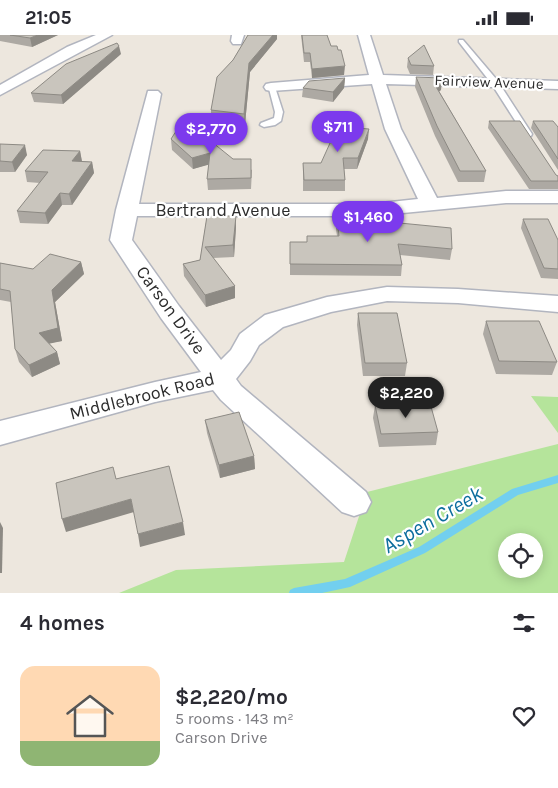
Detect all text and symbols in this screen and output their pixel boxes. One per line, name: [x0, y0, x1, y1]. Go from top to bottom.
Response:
text: 21:05: [25, 7, 71, 29]
street label: Fairview Avenue: [434, 71, 544, 93]
pin: $711: [308, 111, 368, 153]
pin: $2,770: [170, 113, 252, 155]
text: $711: [323, 117, 353, 136]
text: $2,770: [186, 119, 236, 138]
street label: Bertrand Avenue: [155, 199, 291, 221]
pin: $1,460: [327, 201, 409, 243]
text: $1,460: [343, 207, 393, 226]
street label: Carson Drive: [132, 261, 210, 359]
street label: Middlebrook Road: [67, 367, 217, 425]
pin: $2,220: [365, 377, 447, 419]
text: $2,220: [379, 383, 433, 402]
water label: Aspen Creek: [378, 480, 488, 559]
map controls: [498, 533, 543, 578]
button: locate: [498, 533, 543, 578]
icon: filters: [510, 609, 538, 637]
text: 4 homes: [20, 611, 105, 635]
text: $2,220/mo: [175, 685, 288, 709]
icon: home: [60, 686, 120, 746]
icon: heart: [510, 702, 538, 730]
text: 5 rooms · 143 m²: [175, 709, 294, 728]
text: Carson Drive: [175, 728, 267, 747]

